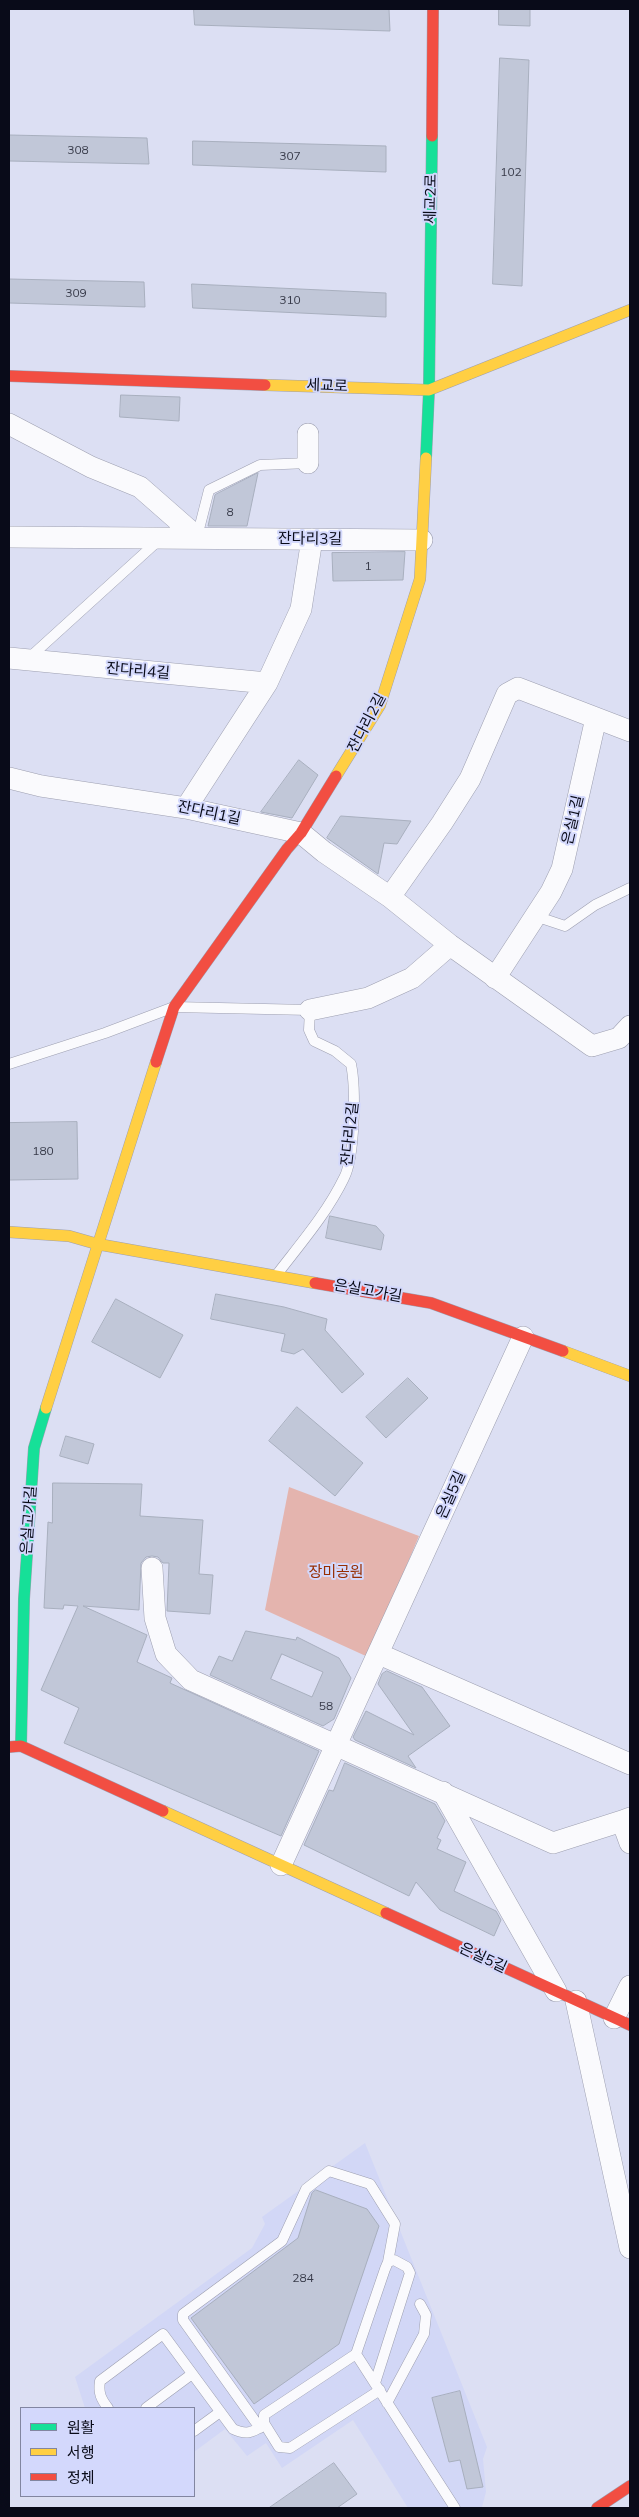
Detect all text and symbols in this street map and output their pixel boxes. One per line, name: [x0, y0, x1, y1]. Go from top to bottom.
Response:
house number: 308: [67, 143, 89, 157]
house number: 307: [279, 149, 301, 163]
house number: 102: [500, 165, 522, 179]
street label: 세교2로: [422, 174, 440, 224]
house number: 309: [65, 286, 87, 300]
house number: 310: [279, 293, 301, 307]
street label: 세교로: [306, 376, 348, 396]
house number: 8: [226, 505, 234, 519]
street label: 잔다리3길: [278, 529, 342, 549]
house number: 1: [364, 559, 372, 573]
street label: 잔다리4길: [105, 659, 171, 683]
street label: 잔다리2길: [344, 690, 390, 756]
street label: 은실1길: [559, 793, 587, 847]
street label: 잔다리1길: [176, 798, 242, 828]
street label: 잔다리2길: [338, 1101, 362, 1167]
house number: 180: [32, 1144, 54, 1158]
street label: 은실고가길: [332, 1276, 404, 1306]
street label: 은실5길: [433, 1468, 469, 1522]
street label: 은실고가길: [18, 1485, 40, 1555]
park label: 장미공원: [308, 1563, 364, 1581]
house number: 58: [319, 1699, 333, 1713]
street label: 은실5길: [456, 1939, 510, 1977]
house number: 284: [292, 2271, 314, 2285]
legend: [20, 2407, 195, 2497]
text: 원활: [67, 2418, 95, 2437]
text: 서행: [67, 2443, 95, 2462]
text: 정체: [67, 2468, 95, 2487]

